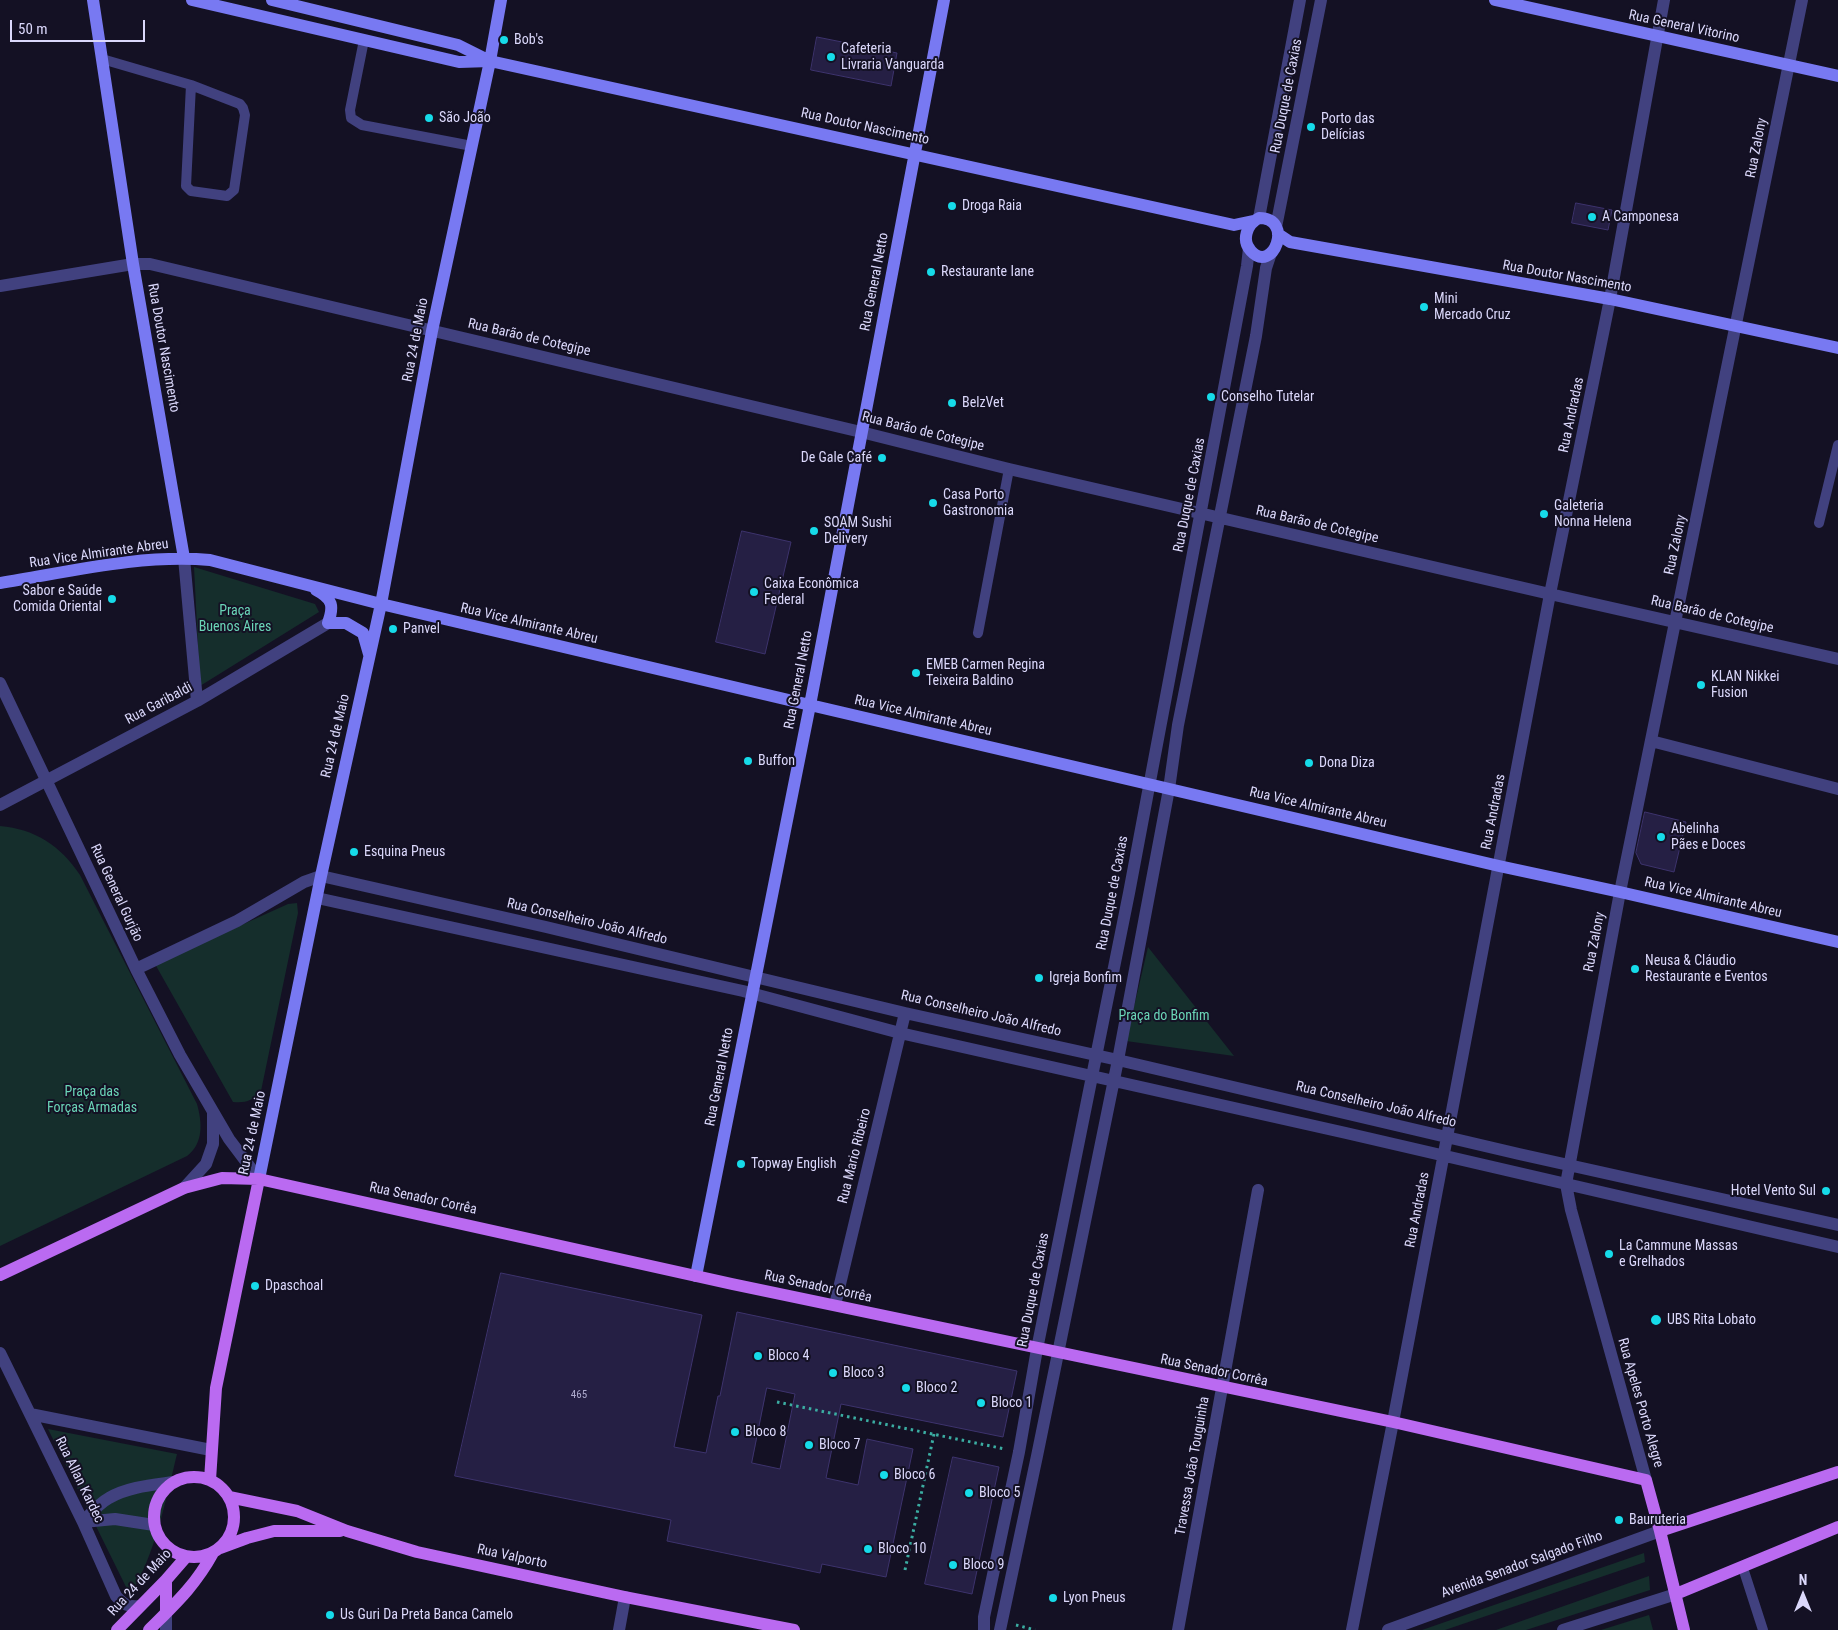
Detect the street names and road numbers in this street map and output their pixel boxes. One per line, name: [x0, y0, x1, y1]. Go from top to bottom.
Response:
street label: Rua General Vitorino: [1627, 7, 1741, 47]
street label: Rua Duque de Caxias: [1268, 37, 1306, 155]
street label: Rua Doutor Nascimento: [799, 105, 931, 149]
street label: Rua Zalony: [1743, 116, 1771, 180]
street label: Rua General Netto: [857, 231, 893, 333]
street label: Rua Doutor Nascimento: [1501, 257, 1633, 297]
street label: Rua Doutor Nascimento: [143, 282, 183, 414]
street label: Rua 24 de Maio: [400, 296, 432, 384]
street label: Rua Barão de Cotegipe: [466, 316, 592, 360]
street label: Rua Andradas: [1556, 376, 1588, 454]
street label: Rua Barão de Cotegipe: [860, 409, 986, 455]
street label: Rua Duque de Caxias: [1171, 436, 1209, 554]
street label: Rua Barão de Cotegipe: [1254, 503, 1380, 547]
street label: Rua Zalony: [1661, 513, 1691, 577]
street label: Rua Vice Almirante Abreu: [28, 536, 170, 572]
street label: Rua Barão de Cotegipe: [1649, 593, 1775, 637]
street label: Rua Vice Almirante Abreu: [459, 600, 599, 648]
street label: Rua General Netto: [781, 629, 817, 731]
street label: Rua Garibaldi: [123, 679, 195, 729]
street label: Rua Vice Almirante Abreu: [853, 692, 993, 740]
street label: Rua 24 de Maio: [318, 693, 354, 779]
street label: Rua Andradas: [1478, 773, 1510, 851]
street label: Rua Vice Almirante Abreu: [1248, 784, 1388, 832]
street label: Rua Duque de Caxias: [1094, 834, 1132, 952]
street label: Rua General Gurjão: [86, 842, 146, 944]
street label: Rua Vice Almirante Abreu: [1643, 874, 1783, 922]
street label: Rua Conselheiro João Alfredo: [505, 895, 669, 949]
street label: Rua Zalony: [1581, 910, 1609, 974]
street label: Rua Conselheiro João Alfredo: [899, 987, 1063, 1041]
street label: Rua General Netto: [702, 1026, 738, 1128]
street label: Rua Conselheiro João Alfredo: [1294, 1078, 1458, 1132]
street label: Rua 24 de Maio: [236, 1089, 270, 1177]
street label: Rua Mario Ribeiro: [835, 1107, 875, 1205]
street label: Rua Andradas: [1402, 1171, 1434, 1249]
street label: Rua Senador Corrêa: [368, 1179, 478, 1219]
street label: Rua Duque de Caxias: [1015, 1231, 1053, 1349]
street label: Rua Senador Corrêa: [763, 1267, 873, 1307]
street label: Rua Apeles Porto Alegre: [1613, 1336, 1667, 1470]
street label: Rua Senador Corrêa: [1159, 1351, 1269, 1391]
street label: Travessa João Touguinha: [1173, 1395, 1213, 1537]
street label: Rua Allan Kardec: [51, 1434, 107, 1526]
street label: Avenida Senador Salgado Filho: [1439, 1528, 1605, 1602]
street label: Rua Valporto: [475, 1541, 549, 1573]
street label: Rua 24 de Maio: [105, 1546, 175, 1620]

